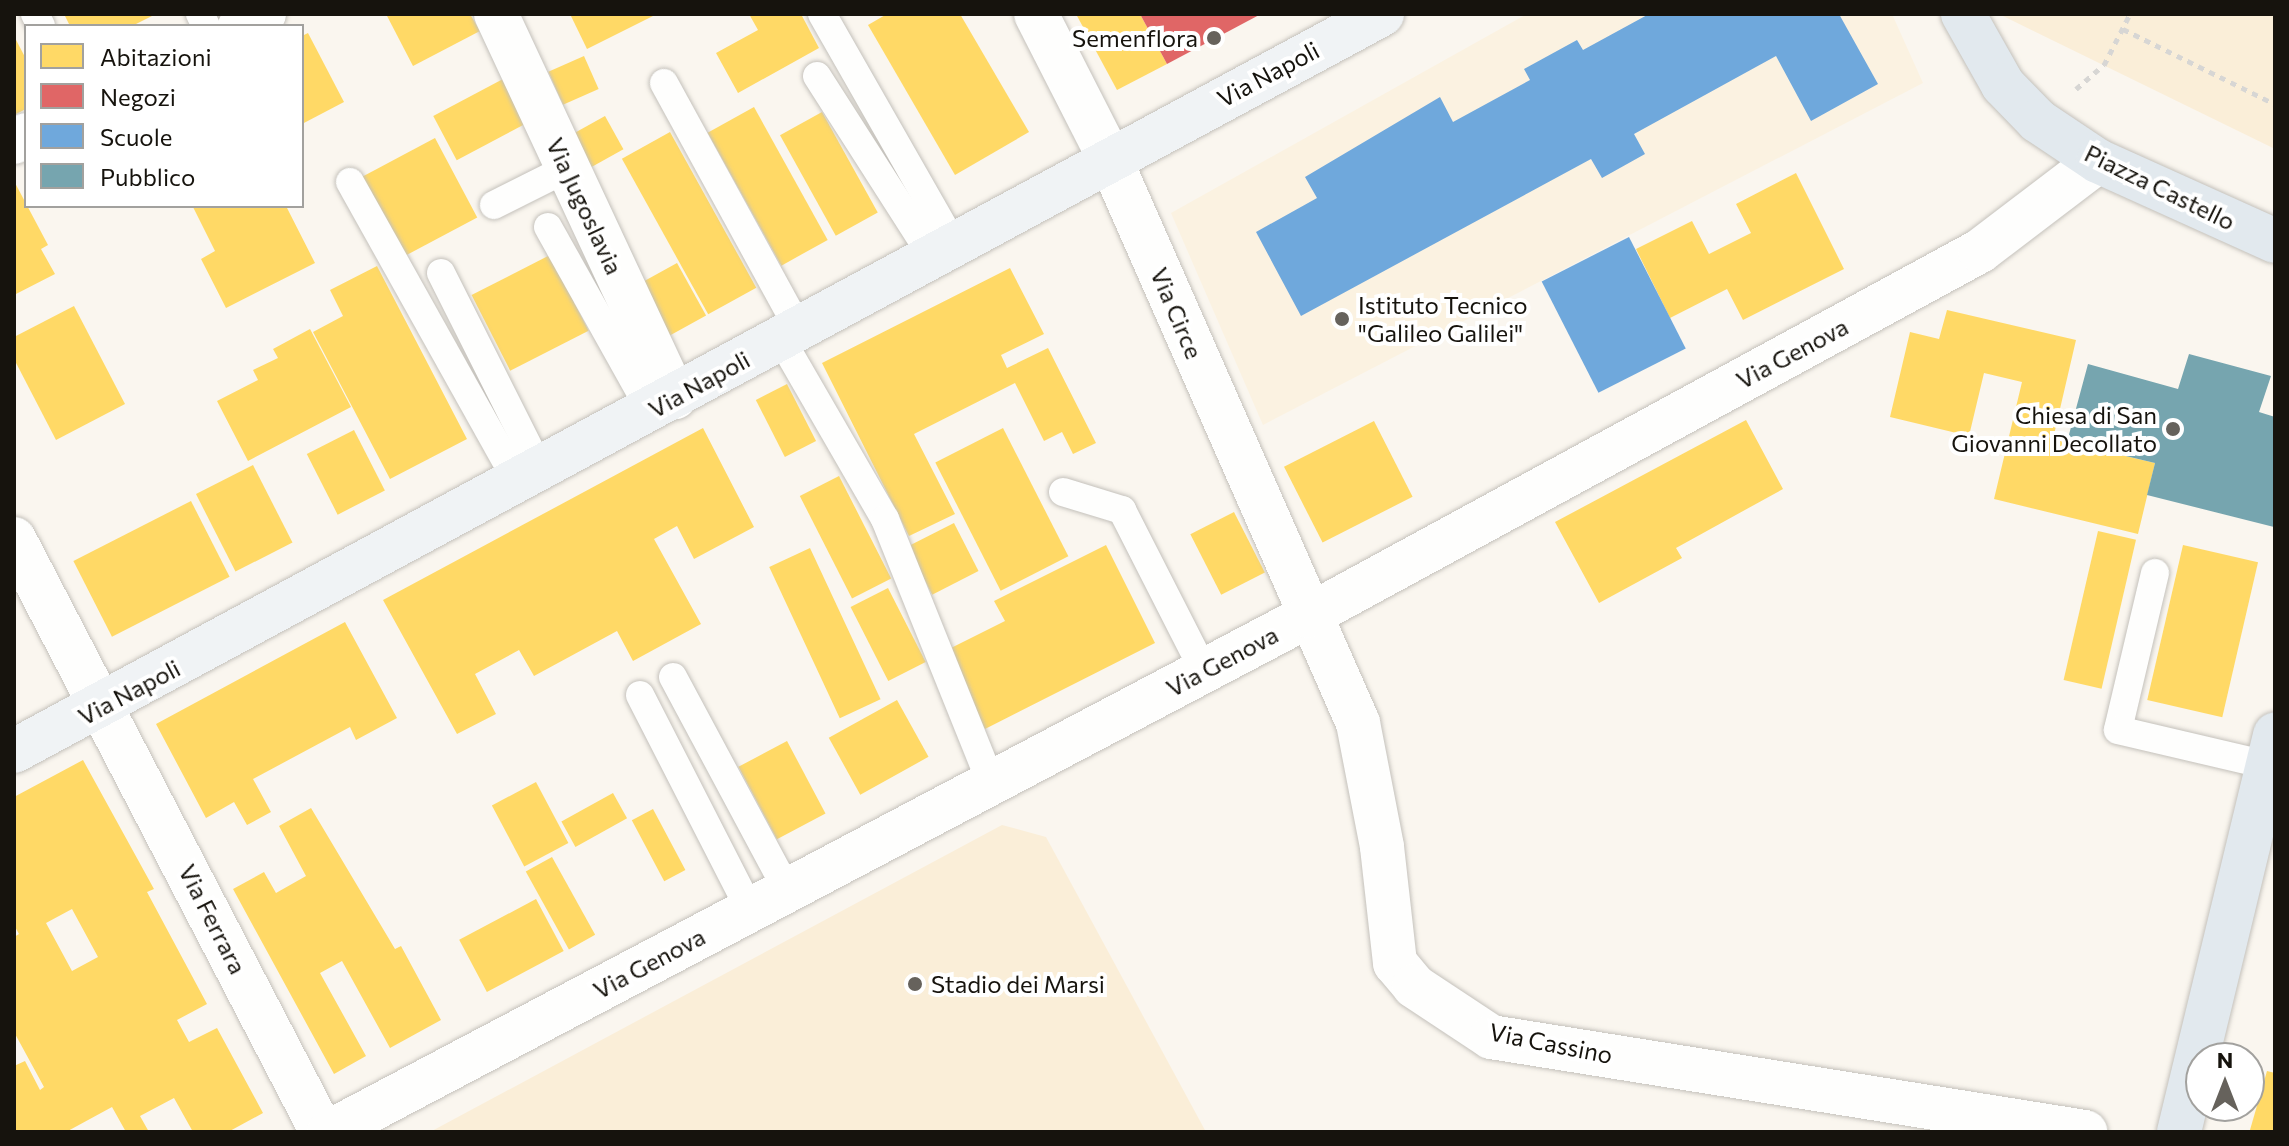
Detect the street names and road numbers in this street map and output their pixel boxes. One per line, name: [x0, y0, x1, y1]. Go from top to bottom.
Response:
street label: Via Napoli: [1212, 35, 1324, 113]
street label: Via Jugoslavia: [541, 133, 629, 279]
street label: Piazza Castello: [2080, 138, 2240, 236]
street label: Via Circe: [1145, 263, 1209, 363]
street label: Via Genova: [1731, 312, 1853, 394]
street label: Via Napoli: [643, 344, 755, 424]
street label: Via Genova: [1161, 620, 1283, 702]
street label: Via Napoli: [73, 653, 185, 731]
street label: Via Ferrara: [173, 859, 253, 979]
street label: Via Genova: [588, 922, 710, 1004]
street label: Via Cassino: [1487, 1017, 1615, 1069]

